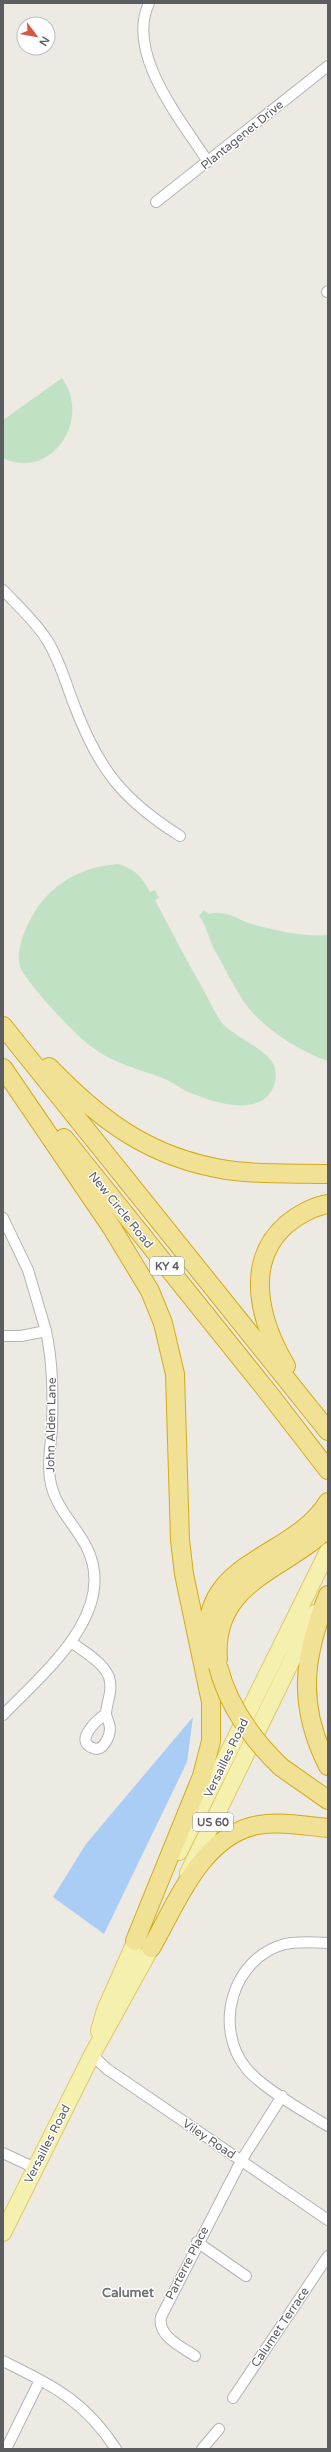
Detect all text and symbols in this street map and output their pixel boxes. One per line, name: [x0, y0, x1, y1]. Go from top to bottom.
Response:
north arrow: [16, 16, 56, 56]
text: N: [36, 34, 52, 48]
street label: Plantagenet Drive: [198, 97, 286, 173]
street label: New Circle Road: [86, 1169, 156, 1251]
road number: KY 4: [150, 1257, 184, 1275]
street label: John Alden Lane: [43, 1377, 59, 1473]
street label: Versailles Road: [201, 1716, 251, 1800]
road number: US 60: [193, 1813, 233, 1831]
street label: Versailles Road: [21, 2102, 73, 2186]
street label: Viley Road: [180, 2116, 238, 2162]
street label: Parterre Place: [163, 2224, 212, 2302]
street label: Calumet Terrace: [248, 2284, 312, 2370]
district label: Calumet: [102, 2285, 154, 2301]

